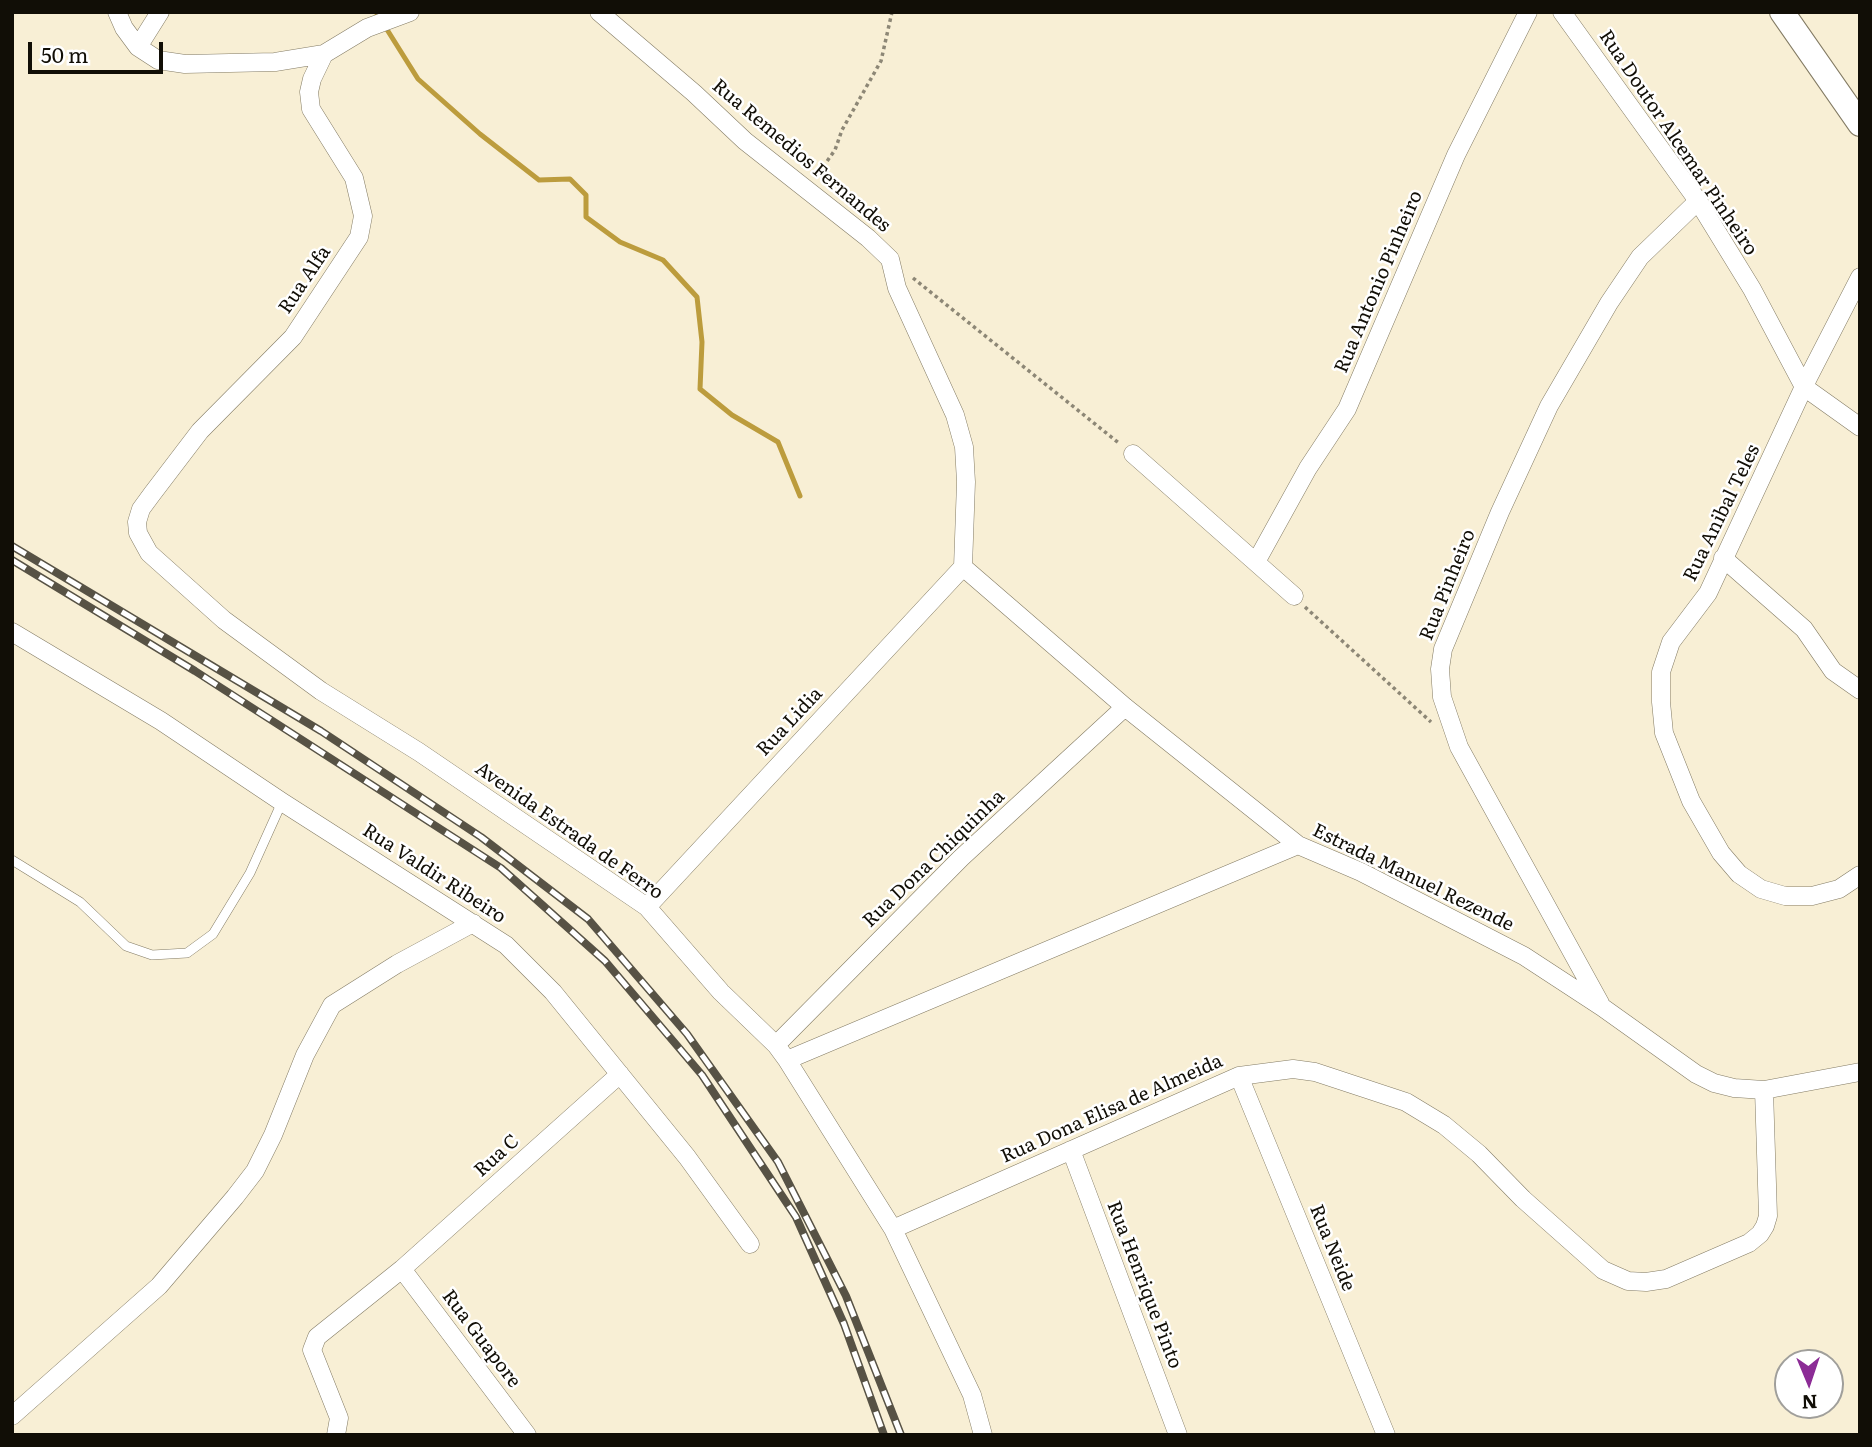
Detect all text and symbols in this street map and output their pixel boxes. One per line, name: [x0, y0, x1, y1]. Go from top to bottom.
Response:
street label: Rua Doutor Alcemar Pinheiro: [1594, 26, 1762, 260]
scale bar: [32, 28, 166, 72]
text: 50 m: [41, 38, 88, 69]
street label: Rua Remedios Fernandes: [707, 75, 895, 237]
street label: Rua Antonio Pinheiro: [1330, 187, 1428, 377]
street label: Rua Alfa: [274, 242, 336, 318]
street label: Rua Anibal Teles: [1679, 441, 1765, 585]
street label: Rua Pinheiro: [1415, 526, 1481, 644]
street label: Rua Lidia: [752, 683, 828, 761]
street label: Avenida Estrada de Ferro: [471, 757, 667, 905]
street label: Rua Dona Chiquinha: [858, 785, 1010, 933]
street label: Rua Valdir Ribeiro: [358, 819, 510, 929]
street label: Estrada Manuel Rezende: [1309, 819, 1517, 937]
street label: Rua Dona Elisa de Almeida: [998, 1050, 1226, 1168]
street label: Rua C: [470, 1130, 524, 1182]
street label: Rua Henrique Pinto: [1102, 1198, 1186, 1372]
street label: Rua Neide: [1304, 1201, 1360, 1295]
street label: Rua Guapore: [437, 1286, 525, 1392]
north arrow: [1774, 1349, 1844, 1419]
text: N: [1801, 1389, 1818, 1417]

